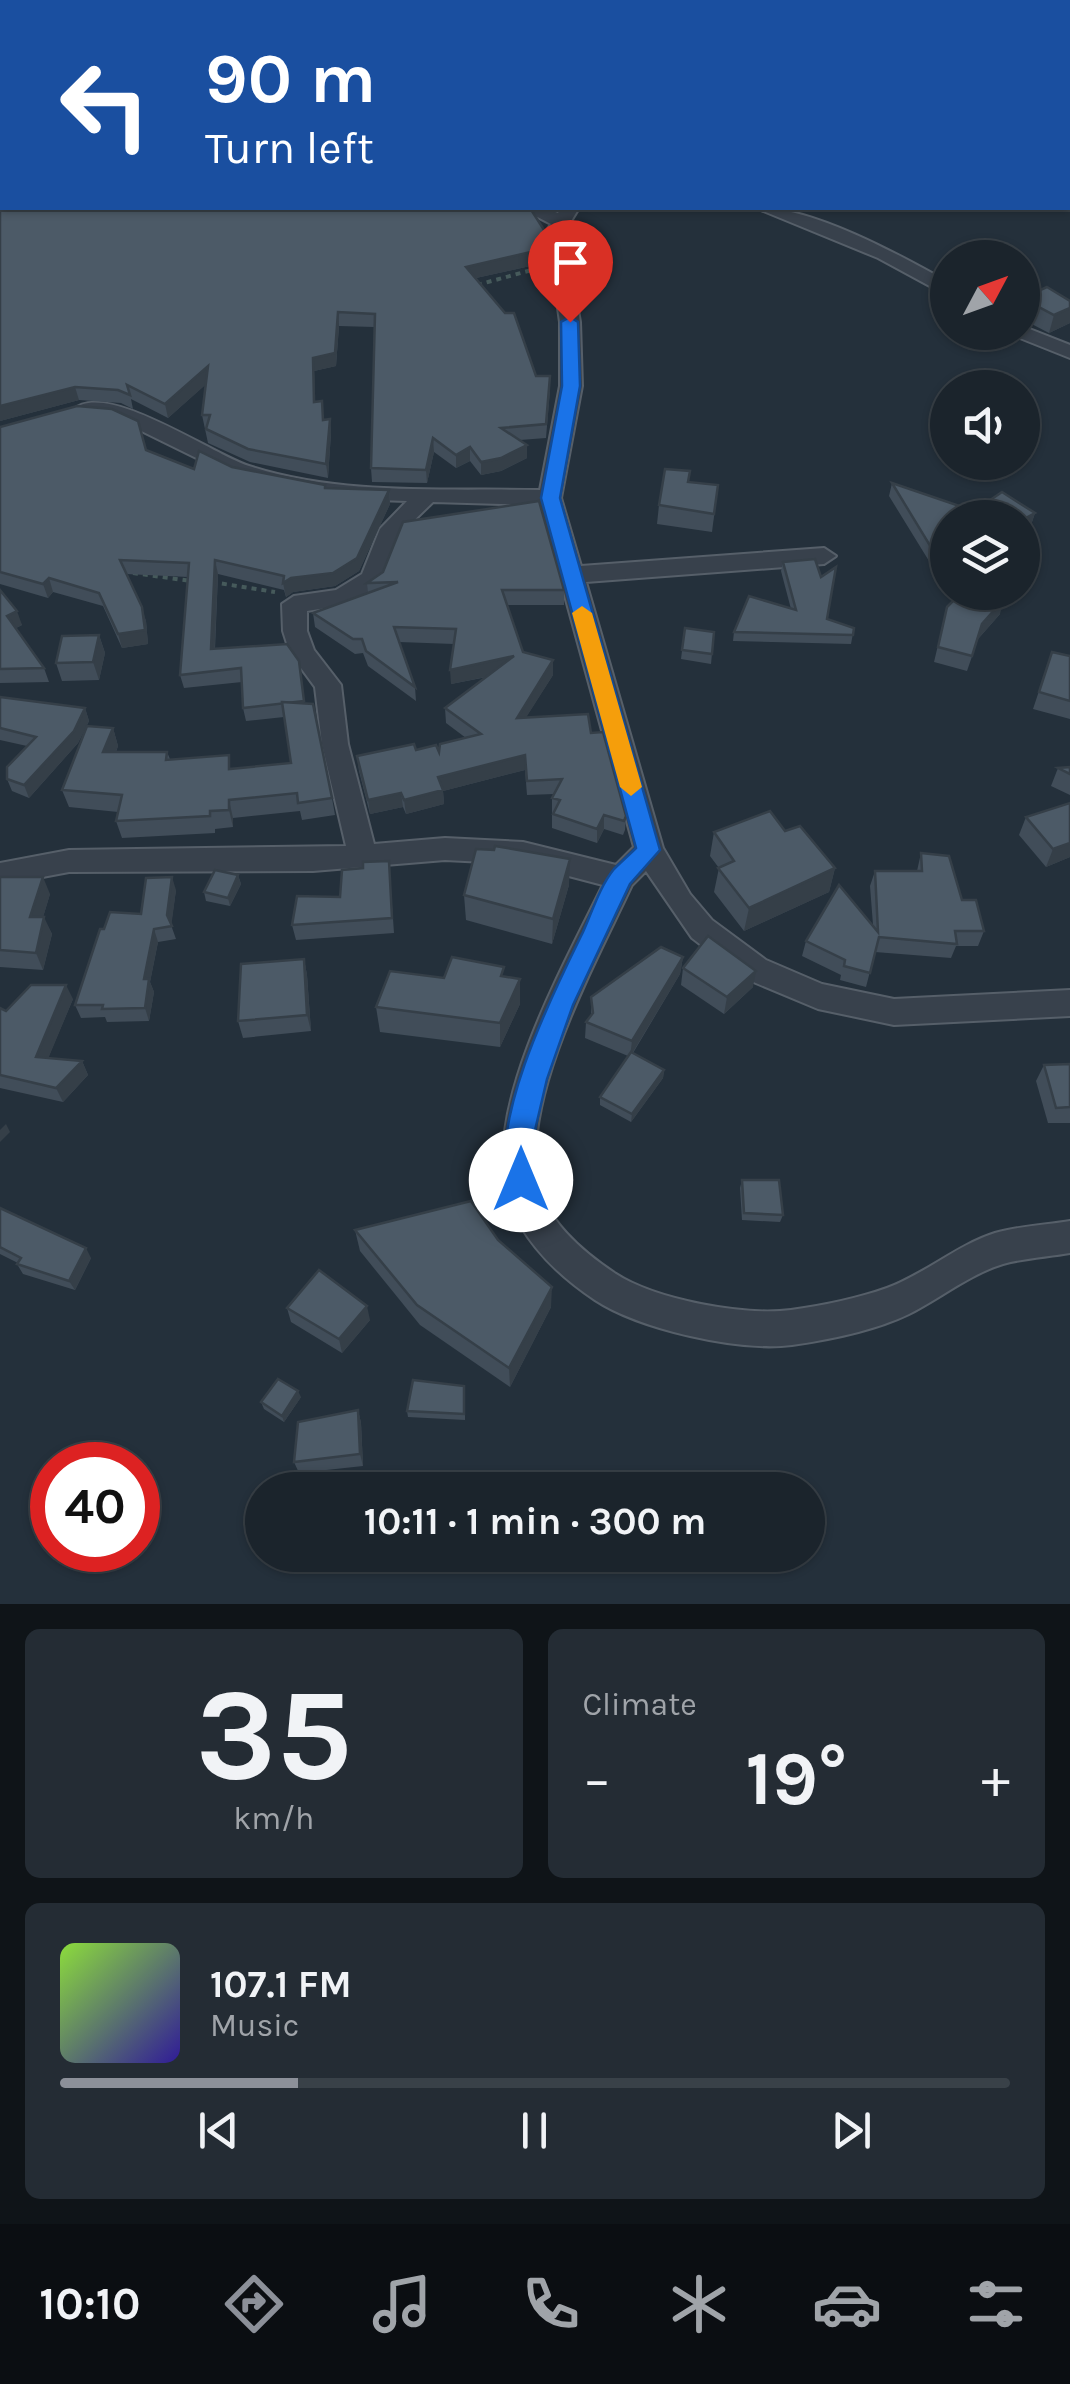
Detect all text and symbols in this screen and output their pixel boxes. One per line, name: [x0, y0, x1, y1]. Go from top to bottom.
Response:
text: 90 m: [205, 38, 376, 120]
icon: left: [40, 40, 170, 170]
text: Turn left: [205, 122, 374, 174]
pin: [528, 220, 613, 323]
icon: arrive: [543, 235, 598, 290]
north arrow: [930, 240, 1040, 350]
map controls: [930, 240, 1040, 610]
button: sound: [930, 370, 1040, 480]
button: layers: [930, 500, 1040, 610]
position arrow: [469, 1128, 573, 1232]
speed limit sign: 40: [30, 1442, 160, 1572]
text: 10:11 · 1 min · 300 m: [364, 1499, 706, 1544]
text: 35: [195, 1659, 352, 1811]
text: Climate: [583, 1686, 697, 1723]
text: 19°: [745, 1735, 847, 1823]
text: −: [583, 1747, 611, 1811]
text: +: [981, 1747, 1010, 1811]
text: km/h: [233, 1800, 314, 1837]
text: 107.1 FM: [210, 1962, 352, 2007]
text: Music: [210, 2007, 299, 2044]
icon: previous: [191, 2103, 246, 2158]
icon: pause: [507, 2103, 562, 2158]
icon: next: [824, 2103, 879, 2158]
icon: directions: [219, 2269, 289, 2339]
icon: music: [367, 2269, 437, 2339]
icon: phone: [516, 2269, 586, 2339]
icon: climate: [664, 2269, 734, 2339]
icon: car: [812, 2269, 882, 2339]
icon: filters: [961, 2269, 1031, 2339]
text: 10:10: [39, 2278, 140, 2330]

